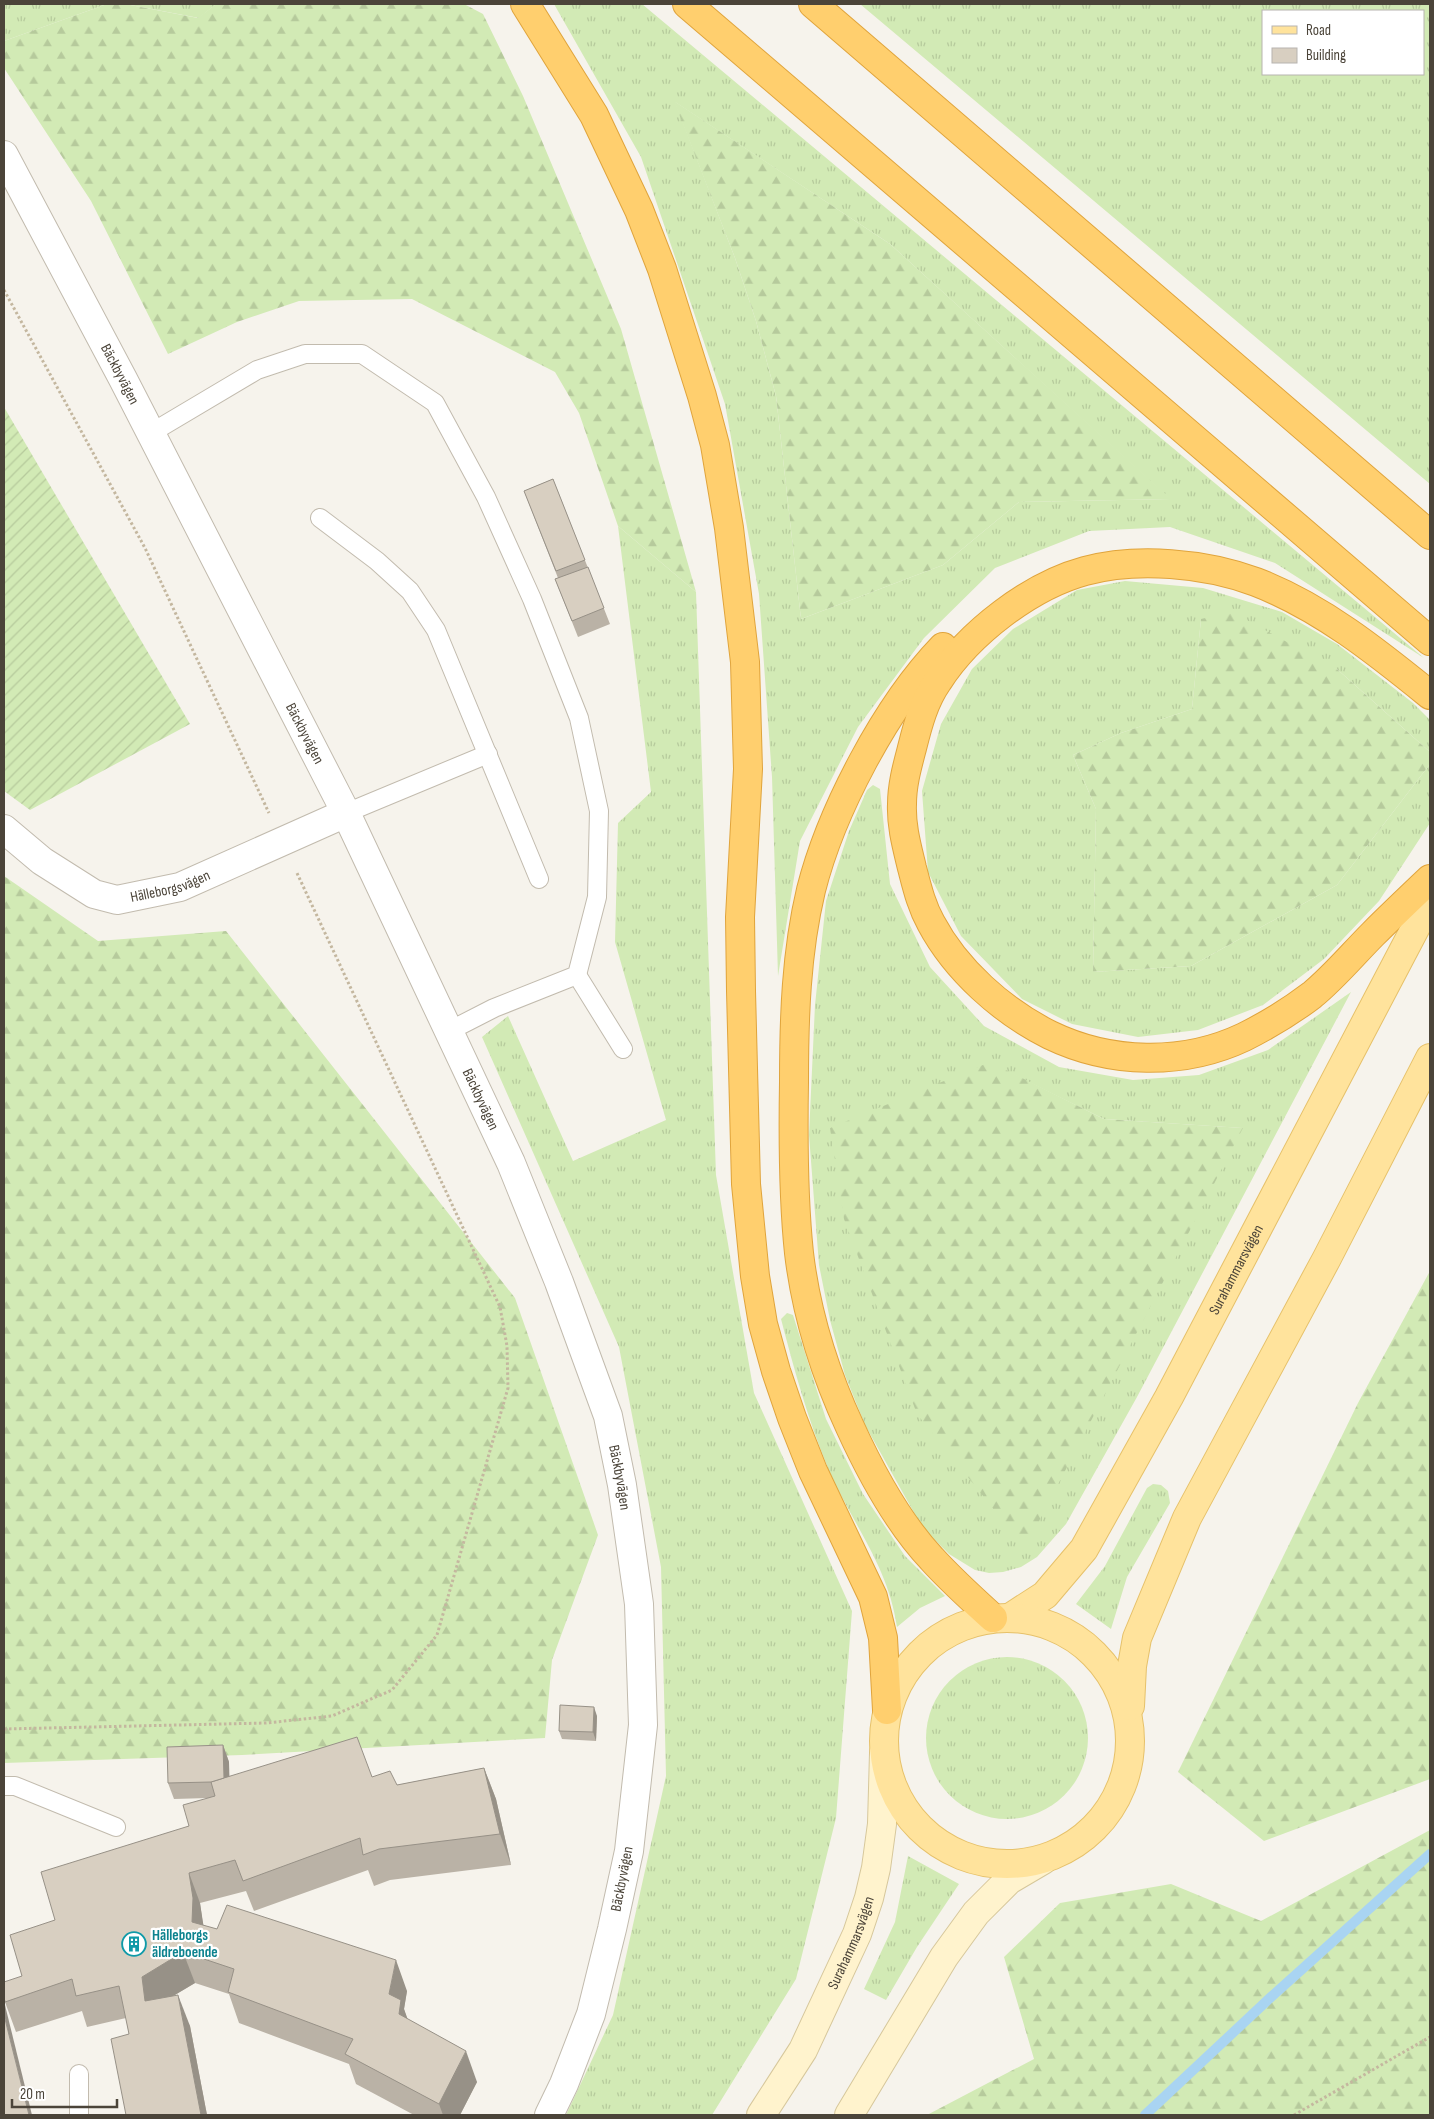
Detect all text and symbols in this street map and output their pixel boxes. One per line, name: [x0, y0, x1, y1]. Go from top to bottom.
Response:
legend: [1262, 10, 1424, 75]
text: Road: [1306, 21, 1331, 40]
text: Building: [1306, 46, 1346, 65]
street label: Bäckbyvägen: [96, 340, 144, 408]
street label: Bäckbyvägen: [282, 700, 329, 767]
street label: Hälleborgsvägen: [129, 865, 213, 907]
street label: Bäckbyvägen: [458, 1065, 504, 1133]
street label: Surahammarsvägen: [1205, 1221, 1267, 1318]
street label: Bäckbyvägen: [605, 1443, 635, 1511]
street label: Bäckbyvägen: [606, 1845, 638, 1913]
street label: Surahammarsvägen: [823, 1894, 878, 1992]
place label: Hälleborgs äldreboende: [152, 1926, 218, 1962]
building icon: Hälleborgs äldreboende: [121, 1931, 147, 1957]
scale bar: [12, 2076, 118, 2108]
text: 20 m: [20, 2085, 45, 2104]

